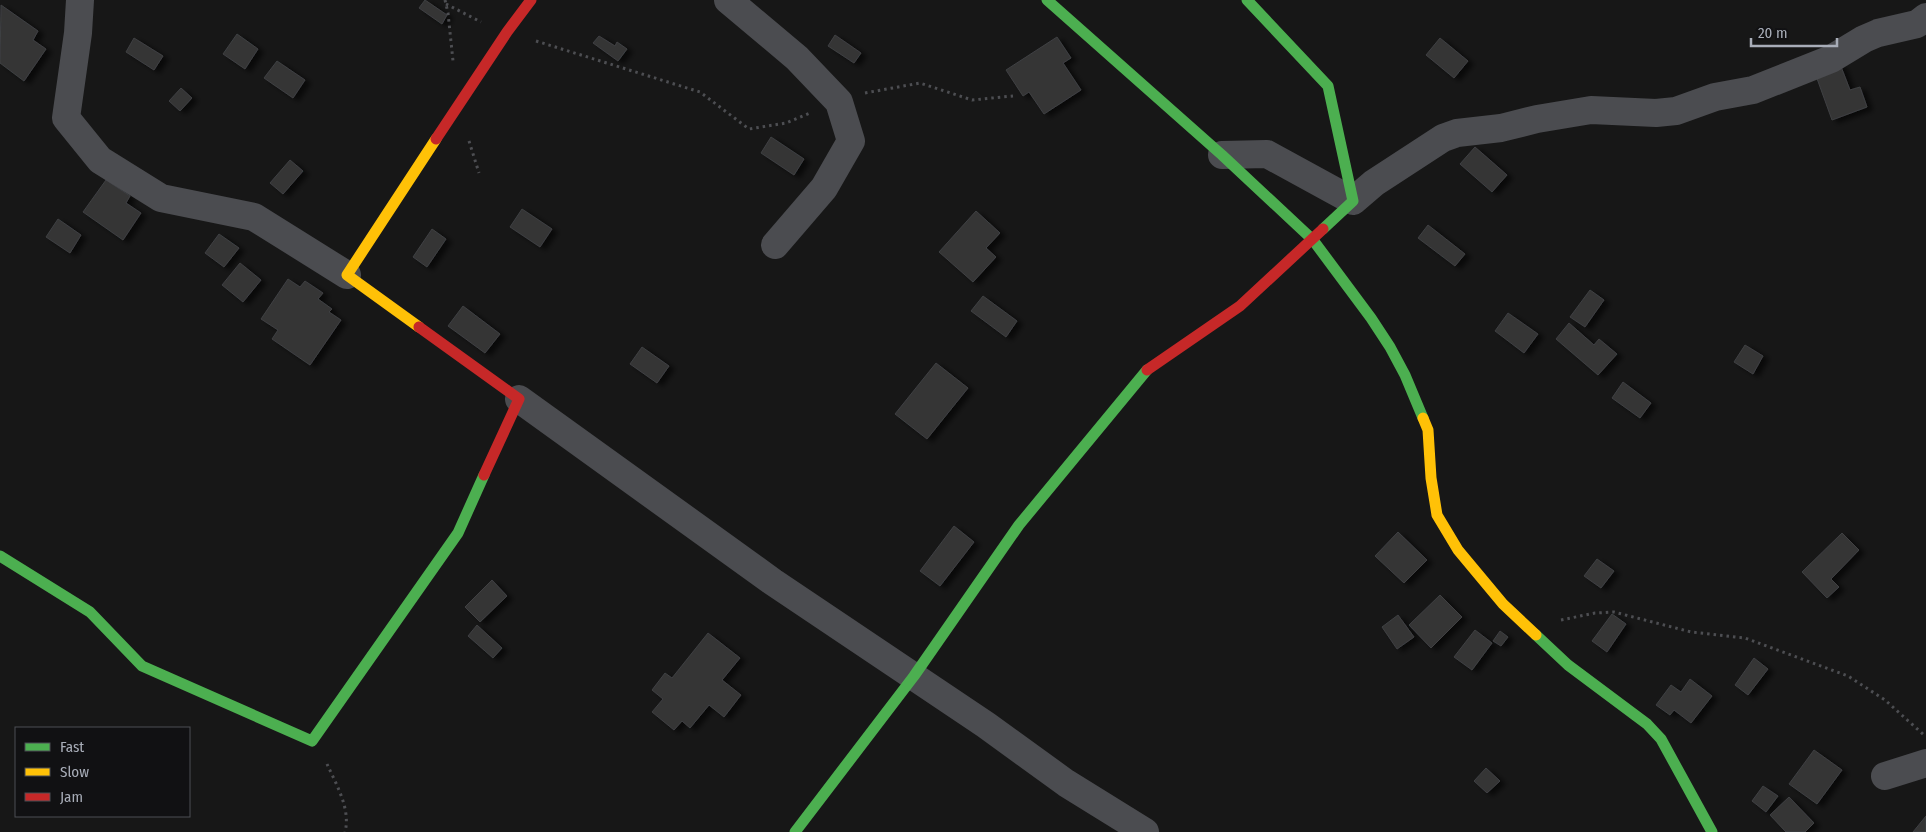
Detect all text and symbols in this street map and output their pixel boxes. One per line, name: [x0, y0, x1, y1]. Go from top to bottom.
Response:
scale bar: [1751, 15, 1837, 47]
text: 20 m: [1758, 24, 1788, 42]
legend: [15, 727, 190, 817]
text: Fast: [60, 738, 84, 756]
text: Slow: [60, 763, 89, 781]
text: Jam: [60, 788, 83, 806]

